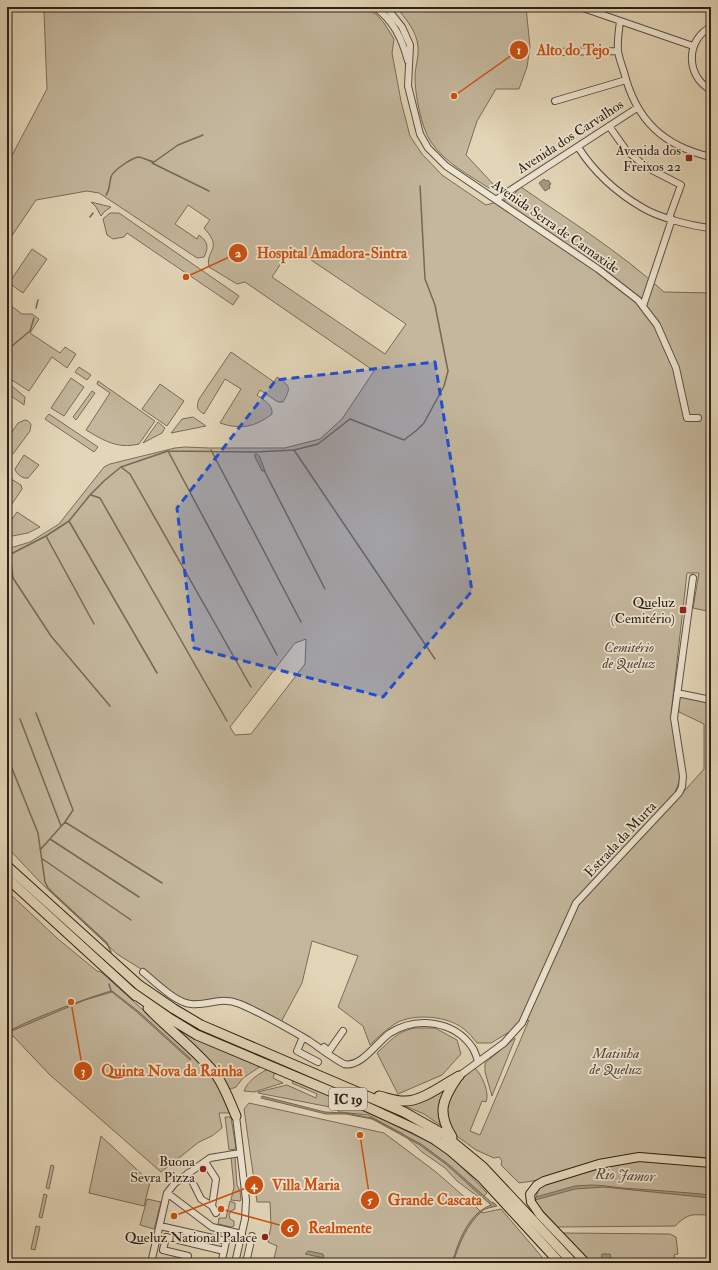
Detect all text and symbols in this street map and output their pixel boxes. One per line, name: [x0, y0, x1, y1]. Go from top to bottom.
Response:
callout: Alto do Tejo: [509, 36, 617, 63]
text: Alto do Tejo: [536, 41, 610, 60]
text: 1: [517, 43, 521, 58]
street label: Avenida dos Carvalhos: [513, 96, 627, 178]
place label: Avenida dos Freixos 22: [615, 142, 681, 175]
marker: Avenida dos Freixos 22: [684, 153, 694, 163]
street label: Avenida Serra de Carnaxide: [488, 175, 623, 277]
callout: Hospital Amadora-Sintra: [228, 239, 415, 266]
text: Hospital Amadora-Sintra: [257, 244, 408, 264]
text: 2: [235, 246, 241, 261]
place label: Queluz (Cemitério): [611, 594, 675, 627]
marker: Queluz (Cemitério): [678, 605, 688, 615]
park label: Cemitério de Queluz: [602, 639, 655, 673]
street label: Estrada da Murta: [581, 798, 660, 881]
park label: Matinha de Queluz: [589, 1045, 642, 1079]
callout: Quinta Nova da Rainha: [73, 1057, 251, 1084]
text: Quinta Nova da Rainha: [101, 1062, 244, 1081]
text: 3: [81, 1064, 86, 1079]
road number: IC 19: [329, 1088, 367, 1110]
place label: Buona Sevra Pizza: [130, 1153, 195, 1186]
marker: Buona Sevra Pizza: [198, 1164, 208, 1174]
water label: Rio Jamor: [593, 1164, 657, 1187]
callout: Villa Maria: [244, 1171, 348, 1198]
text: Villa Maria: [271, 1176, 341, 1195]
text: 4: [250, 1178, 259, 1193]
callout: Grande Cascata: [360, 1186, 490, 1213]
text: Grande Cascata: [388, 1191, 483, 1210]
text: 5: [367, 1193, 373, 1208]
callout: Realmente: [280, 1214, 380, 1241]
text: Realmente: [308, 1219, 373, 1238]
text: 6: [287, 1221, 294, 1236]
place label: Queluz National Palace: [125, 1229, 257, 1246]
marker: Queluz National Palace: [260, 1232, 270, 1242]

